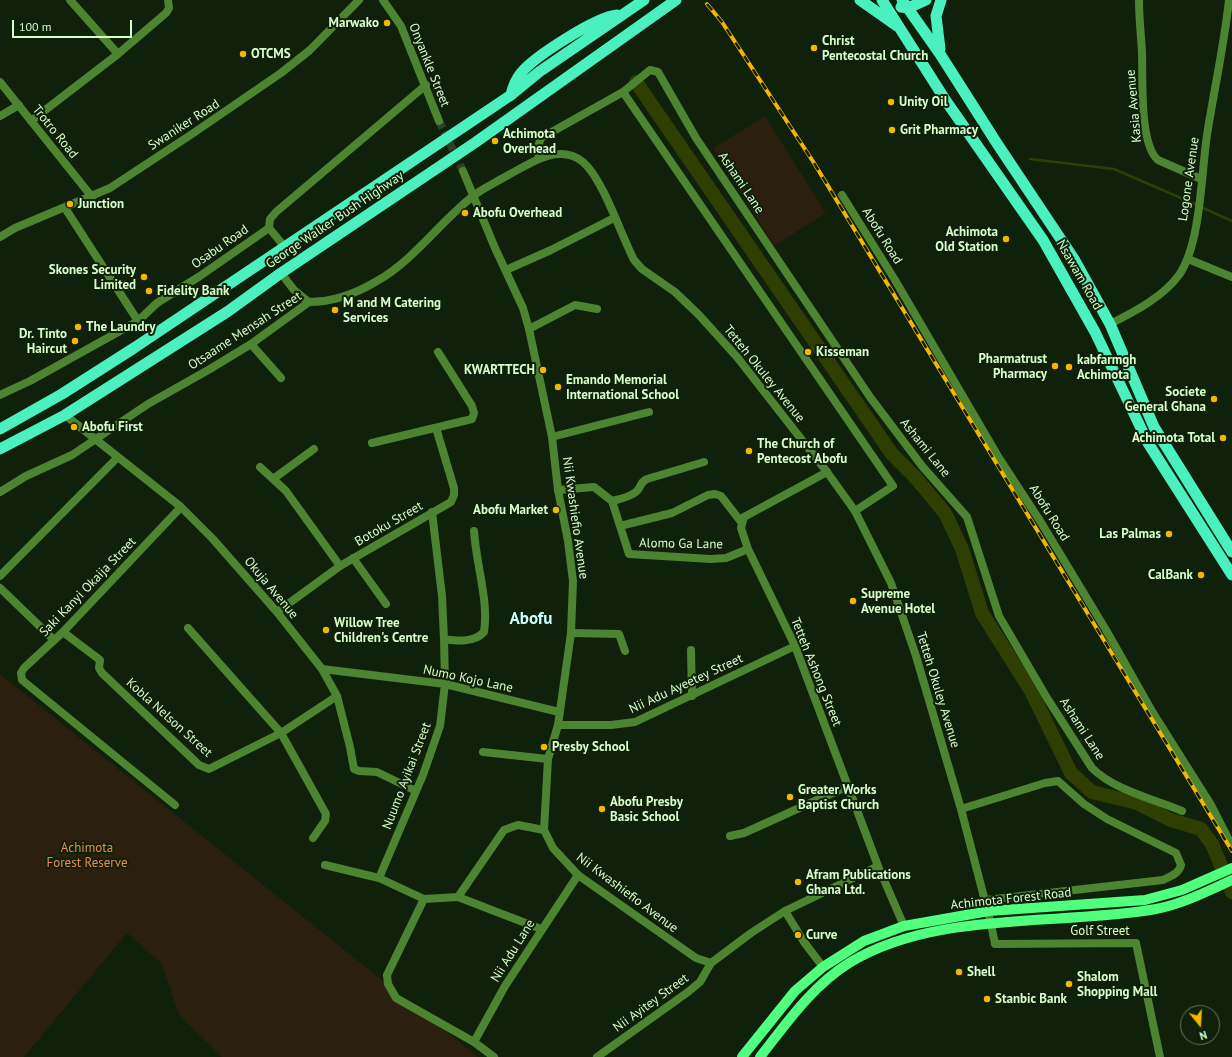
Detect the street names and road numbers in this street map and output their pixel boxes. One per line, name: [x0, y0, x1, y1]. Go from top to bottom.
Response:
street label: Onyankle Street: [405, 21, 453, 109]
street label: Kasia Avenue: [1123, 69, 1145, 143]
street label: Swaniker Road: [146, 96, 222, 154]
street label: Trotro Road: [29, 102, 81, 162]
street label: Logone Avenue: [1175, 136, 1203, 222]
street label: Ashami Lane: [715, 149, 767, 217]
street label: George Walker Bush Highway: [263, 168, 407, 272]
street label: Abofu Road: [859, 205, 905, 267]
street label: Osabu Road: [189, 222, 251, 272]
street label: Nsawam Road: [1053, 237, 1105, 313]
street label: Otsaame Mensah Street: [185, 289, 305, 373]
street label: Tetteh Okuley Avenue: [720, 322, 808, 426]
street label: Ashami Lane: [897, 416, 953, 480]
street label: Nii Kwashiefio Avenue: [559, 456, 591, 580]
street label: Abofu Road: [1026, 482, 1072, 544]
street label: Botoku Street: [352, 498, 426, 550]
street label: Saki Kanyi Okaija Street: [36, 534, 140, 640]
street label: Alomo Ga Lane: [639, 535, 723, 553]
street label: Okuja Avenue: [241, 554, 301, 622]
street label: Tetteh Ashong Street: [787, 615, 845, 729]
street label: Tetteh Okuley Avenue: [913, 630, 963, 750]
street label: Nii Adu Ayeetey Street: [627, 651, 745, 717]
street label: Numo Kojo Lane: [422, 662, 514, 696]
street label: Kobla Nelson Street: [123, 675, 215, 761]
street label: Ashami Lane: [1056, 695, 1108, 763]
street label: Nuumo Ayikai Street: [379, 720, 435, 832]
street label: Nii Kwashiefio Avenue: [573, 850, 681, 936]
street label: Achimota Forest Road: [950, 885, 1072, 913]
street label: Nii Adu Lane: [488, 917, 538, 985]
street label: Golf Street: [1070, 923, 1130, 939]
street label: Nii Ayitey Street: [610, 970, 692, 1036]

